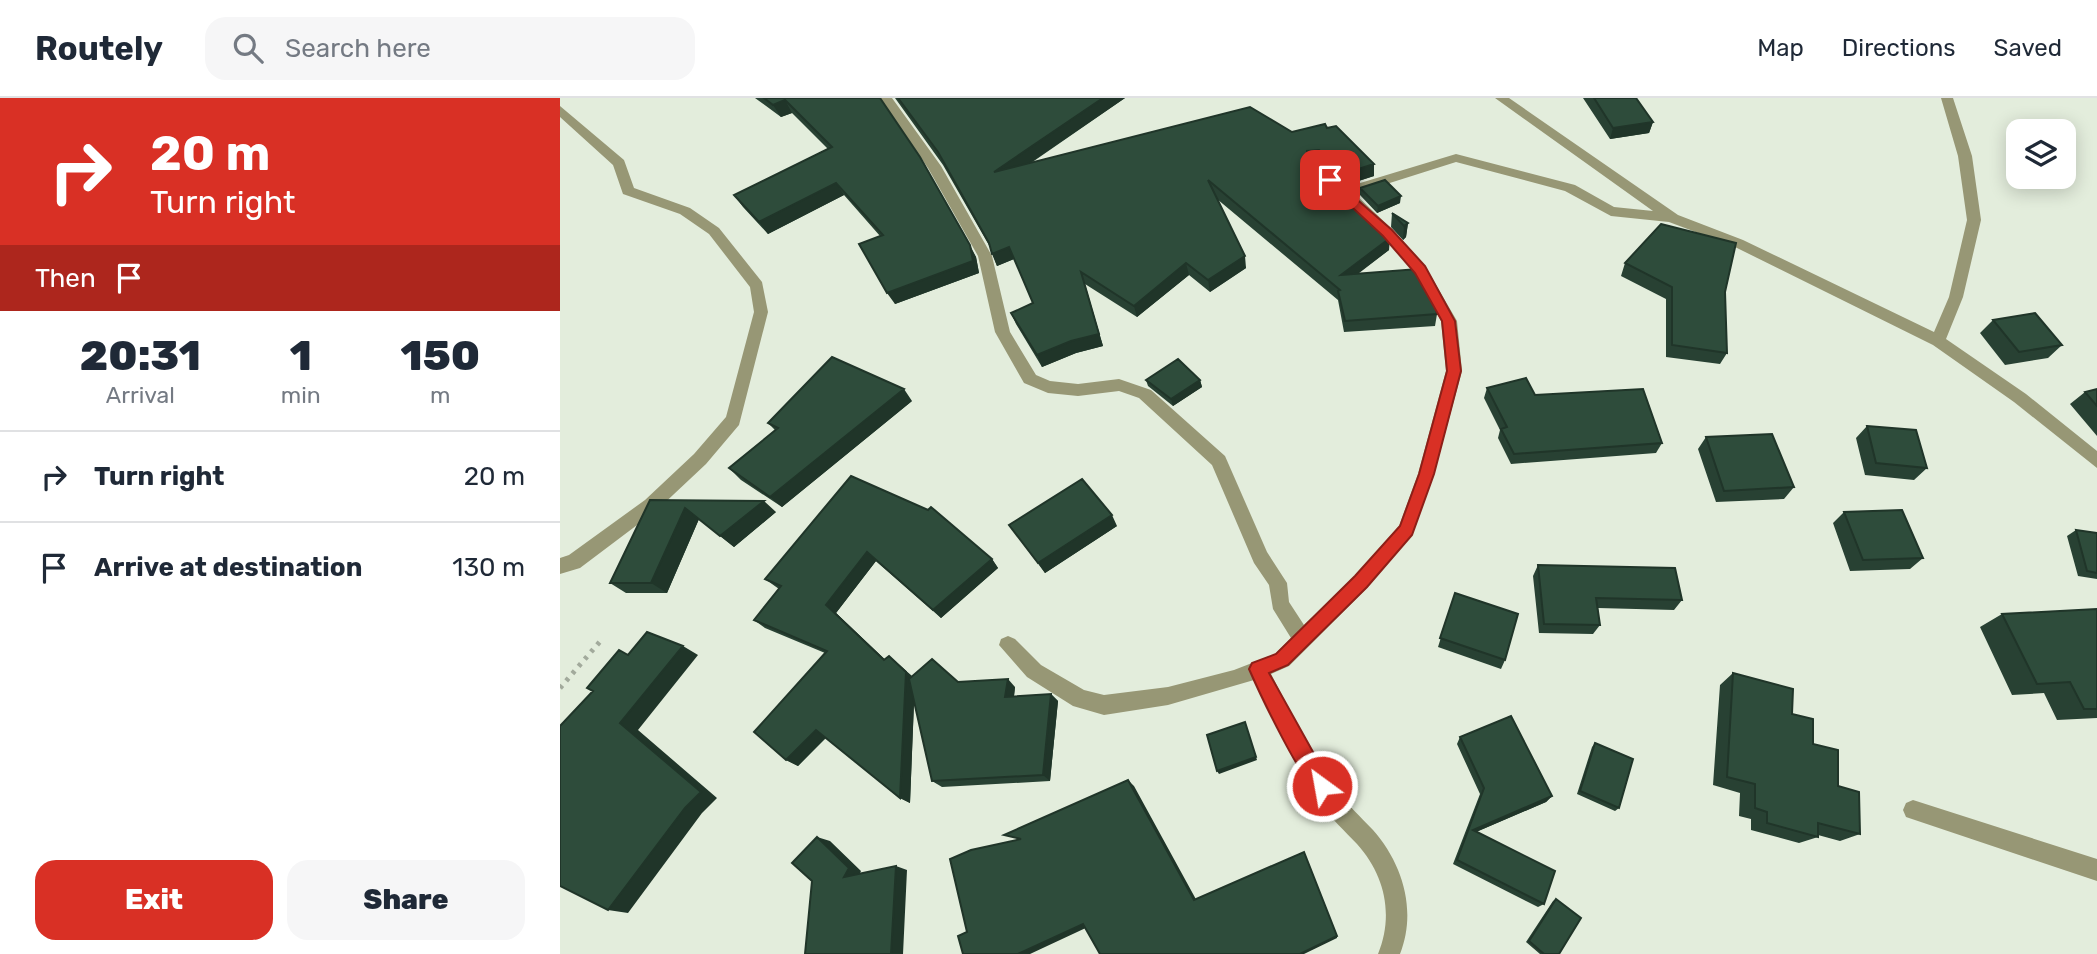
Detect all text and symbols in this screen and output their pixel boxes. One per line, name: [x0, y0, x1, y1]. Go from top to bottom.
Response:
search box: [205, 17, 695, 80]
text: Routely: [35, 29, 163, 68]
icon: search: [229, 29, 267, 67]
text: Search here: [285, 33, 431, 64]
text: Map: [1757, 34, 1804, 62]
text: Directions: [1842, 34, 1955, 62]
text: Saved: [1993, 34, 2062, 62]
map controls: [2006, 119, 2076, 189]
button: layers: [2006, 119, 2076, 189]
text: 20 m: [150, 124, 271, 182]
icon: right: [35, 126, 126, 217]
pin: [1300, 150, 1360, 210]
icon: arrive: [1311, 161, 1349, 199]
text: Turn right: [150, 183, 295, 221]
icon: arrive: [110, 259, 148, 297]
text: Then: [35, 263, 96, 294]
text: 20:31: [80, 331, 201, 381]
text: 1: [290, 331, 312, 381]
text: 150: [401, 331, 480, 381]
text: Arrival: [106, 381, 175, 409]
text: min: [281, 381, 321, 409]
text: m: [430, 381, 451, 409]
icon: right: [35, 458, 73, 496]
text: Turn right: [94, 461, 224, 492]
text: 20 m: [464, 461, 525, 492]
icon: arrive: [35, 549, 73, 587]
text: Arrive at destination: [94, 552, 362, 583]
text: 130 m: [452, 552, 525, 583]
position arrow: [1285, 749, 1359, 823]
button: Exit: [35, 860, 273, 940]
button: Share: [287, 860, 525, 940]

